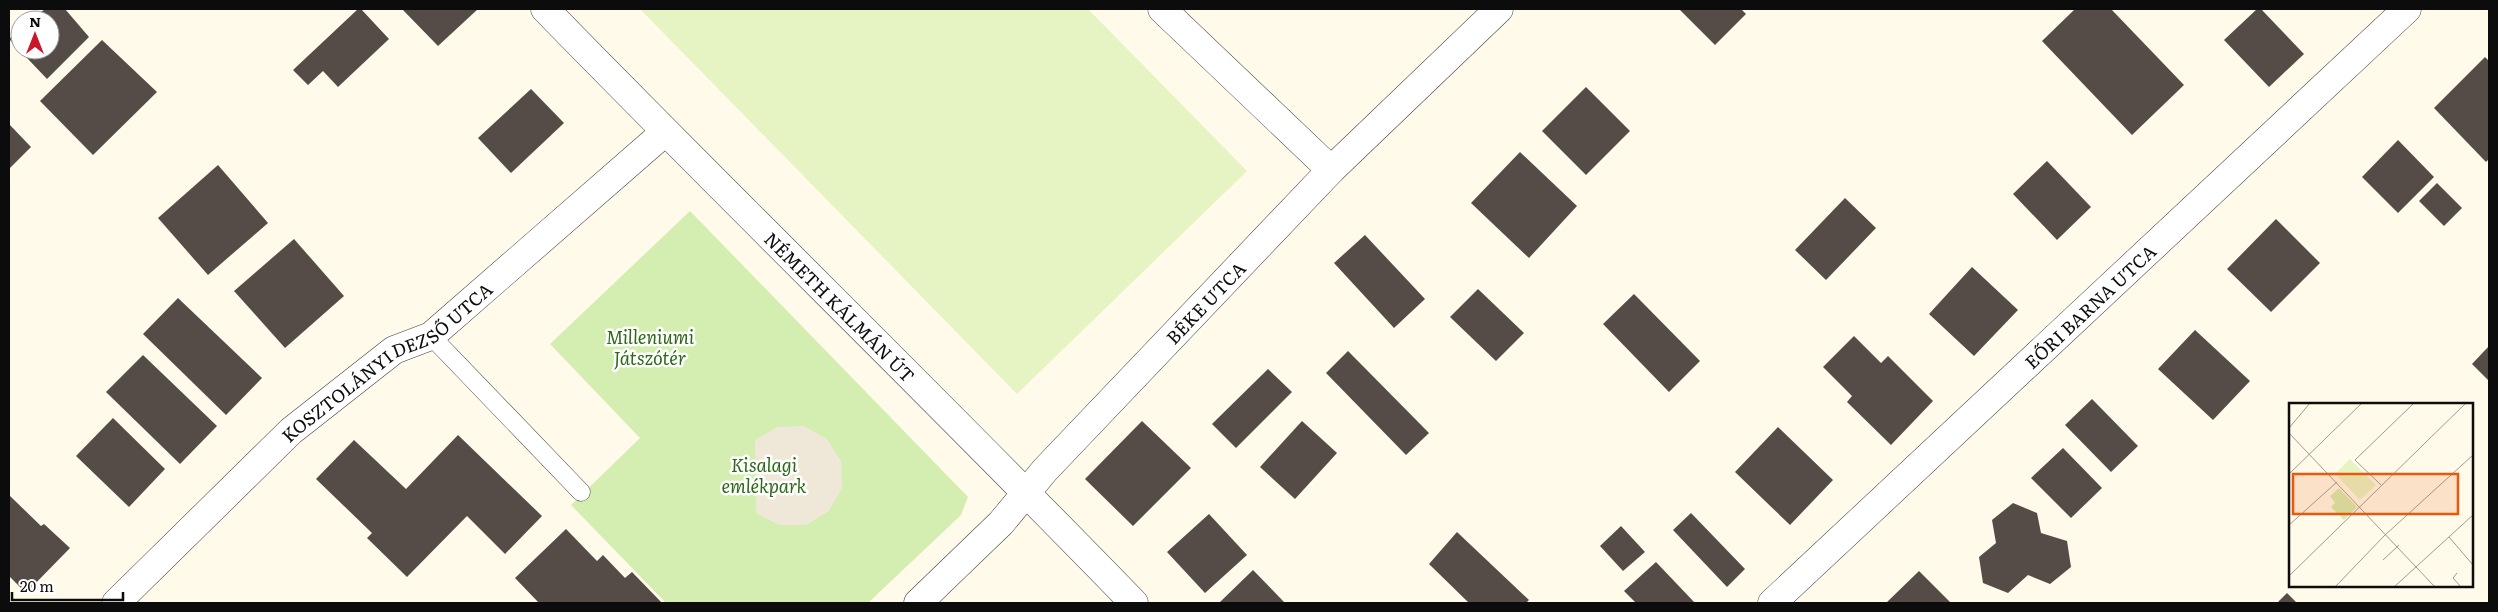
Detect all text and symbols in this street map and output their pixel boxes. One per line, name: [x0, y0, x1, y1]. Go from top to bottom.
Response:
north arrow: [10, 10, 60, 60]
text: N: [29, 11, 41, 31]
street label: NÉMETH KÁLMÁN ÚT: [759, 225, 922, 388]
street label: EŐRI BARNA UTCA: [2018, 237, 2161, 374]
street label: BÉKE UTCA: [1159, 255, 1251, 350]
street label: KOSZTOLÁNYI DEZSŐ UTCA: [274, 275, 498, 448]
park label: Milleniumi Játszótér: [606, 323, 695, 371]
inset map: [2289, 403, 2473, 587]
park label: Kisalagi emlékpark: [722, 451, 807, 499]
scale bar: [12, 570, 124, 602]
text: 20 m: [20, 574, 54, 597]

